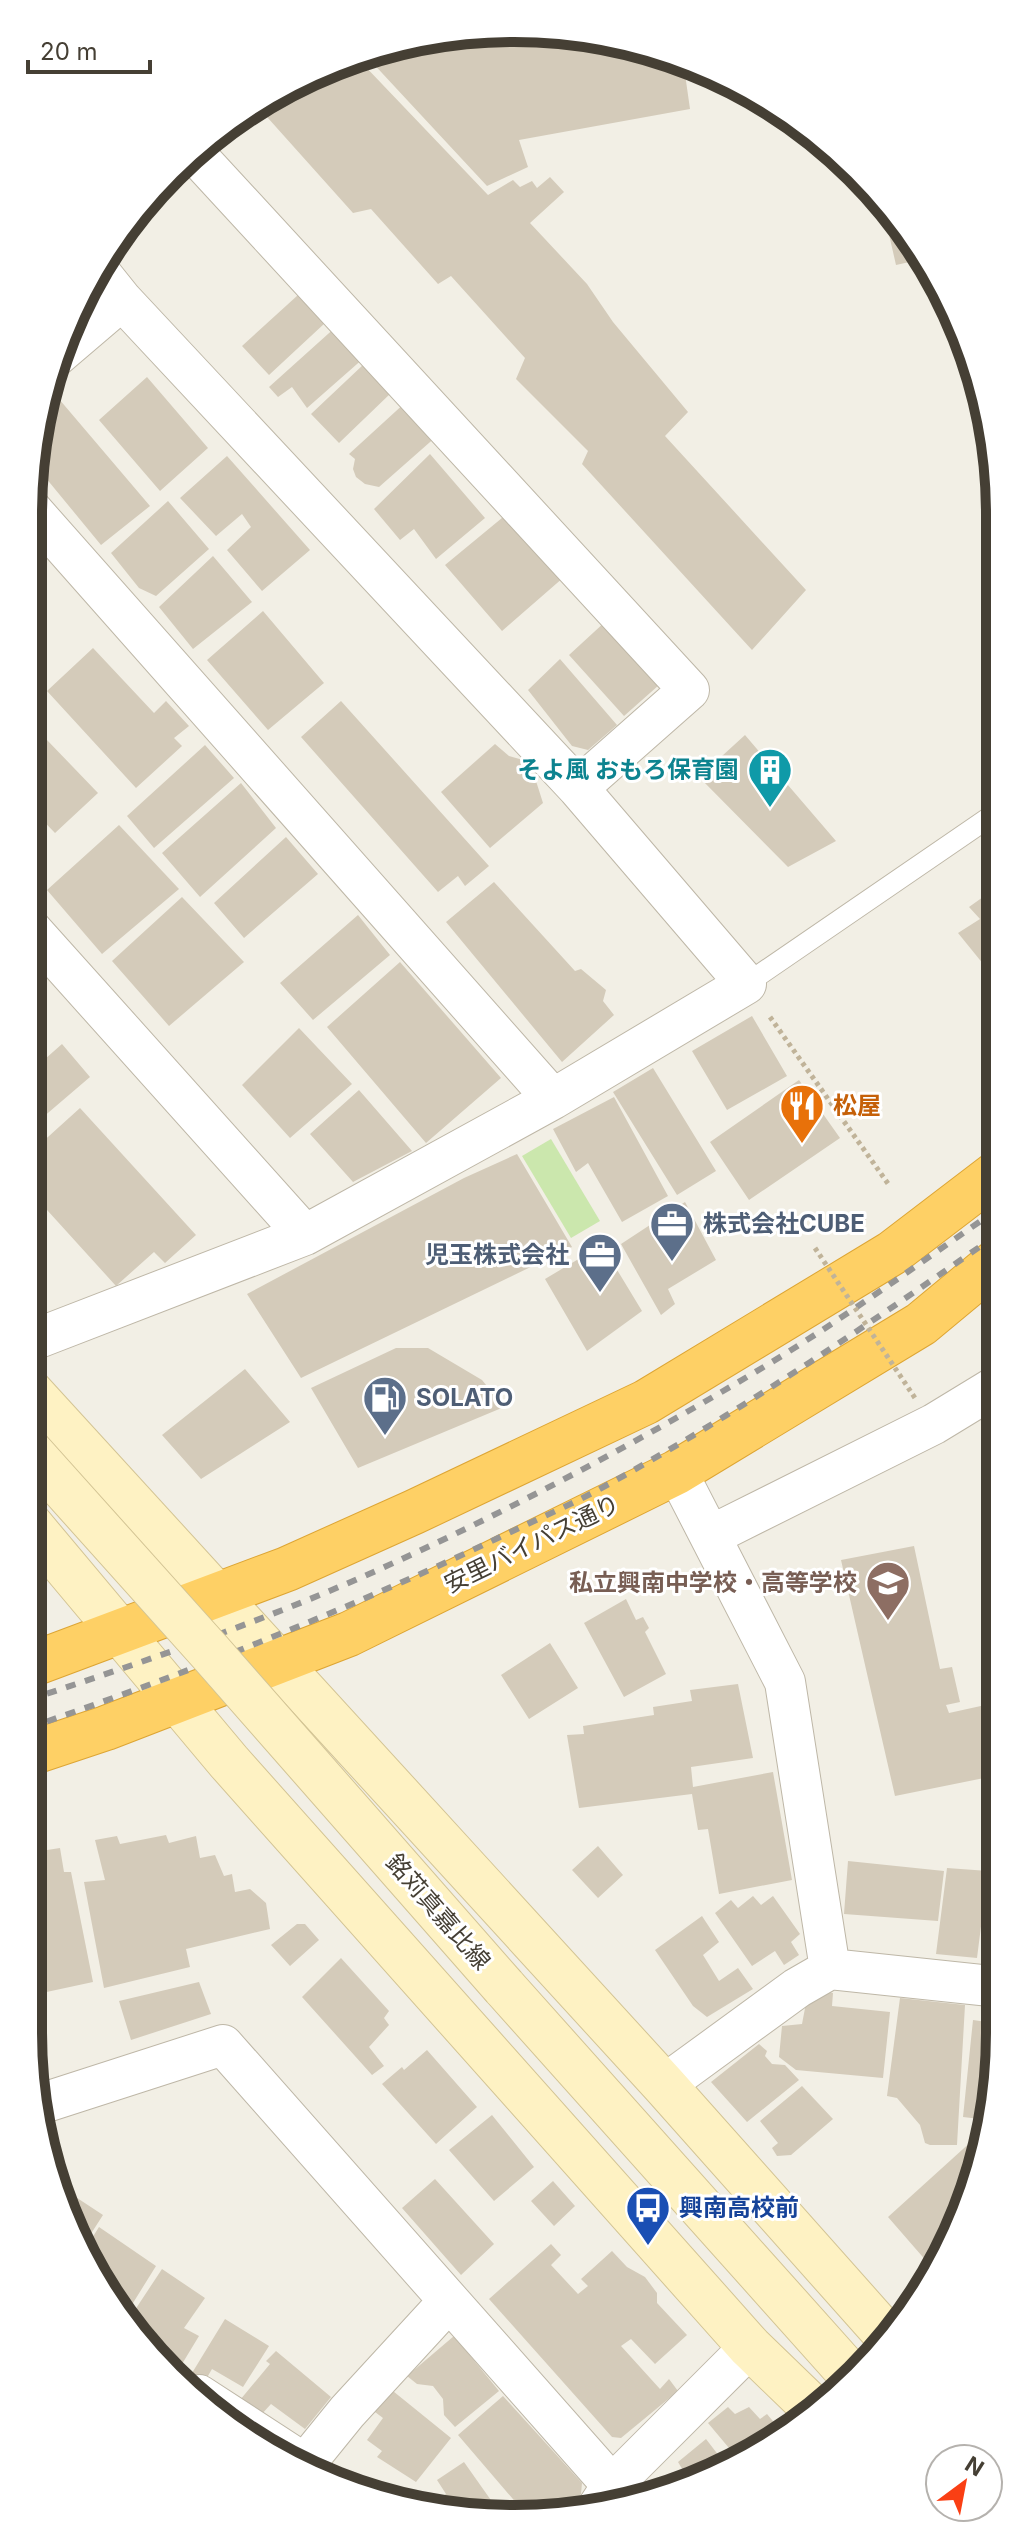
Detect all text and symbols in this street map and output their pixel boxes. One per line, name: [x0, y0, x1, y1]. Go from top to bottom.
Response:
scale bar: [28, 24, 150, 74]
text: 20 m: [40, 37, 98, 66]
building icon: そよ風 おもろ保育園: [746, 746, 794, 809]
place label: そよ風 おもろ保育園: [517, 755, 739, 784]
restaurant icon: 松屋: [778, 1082, 826, 1145]
place label: 松屋: [833, 1091, 881, 1120]
office icon: 株式会社CUBE: [648, 1200, 696, 1263]
place label: 株式会社CUBE: [703, 1209, 865, 1238]
office icon: 児玉株式会社: [576, 1231, 624, 1294]
place label: 児玉株式会社: [425, 1240, 569, 1269]
fuel station icon: SOLATO: [361, 1374, 409, 1437]
place label: SOLATO: [416, 1383, 513, 1412]
street label: 安里バイパス通り: [439, 1489, 624, 1599]
school or university icon: 私立興南中学校・高等学校: [864, 1559, 912, 1622]
place label: 私立興南中学校・高等学校: [569, 1568, 857, 1597]
street label: 銘苅真嘉比線: [380, 1848, 497, 1976]
bus stop icon: 興南高校前: [624, 2184, 672, 2247]
place label: 興南高校前: [679, 2193, 799, 2222]
north arrow: [924, 2443, 1004, 2523]
text: N: [961, 2451, 989, 2482]

